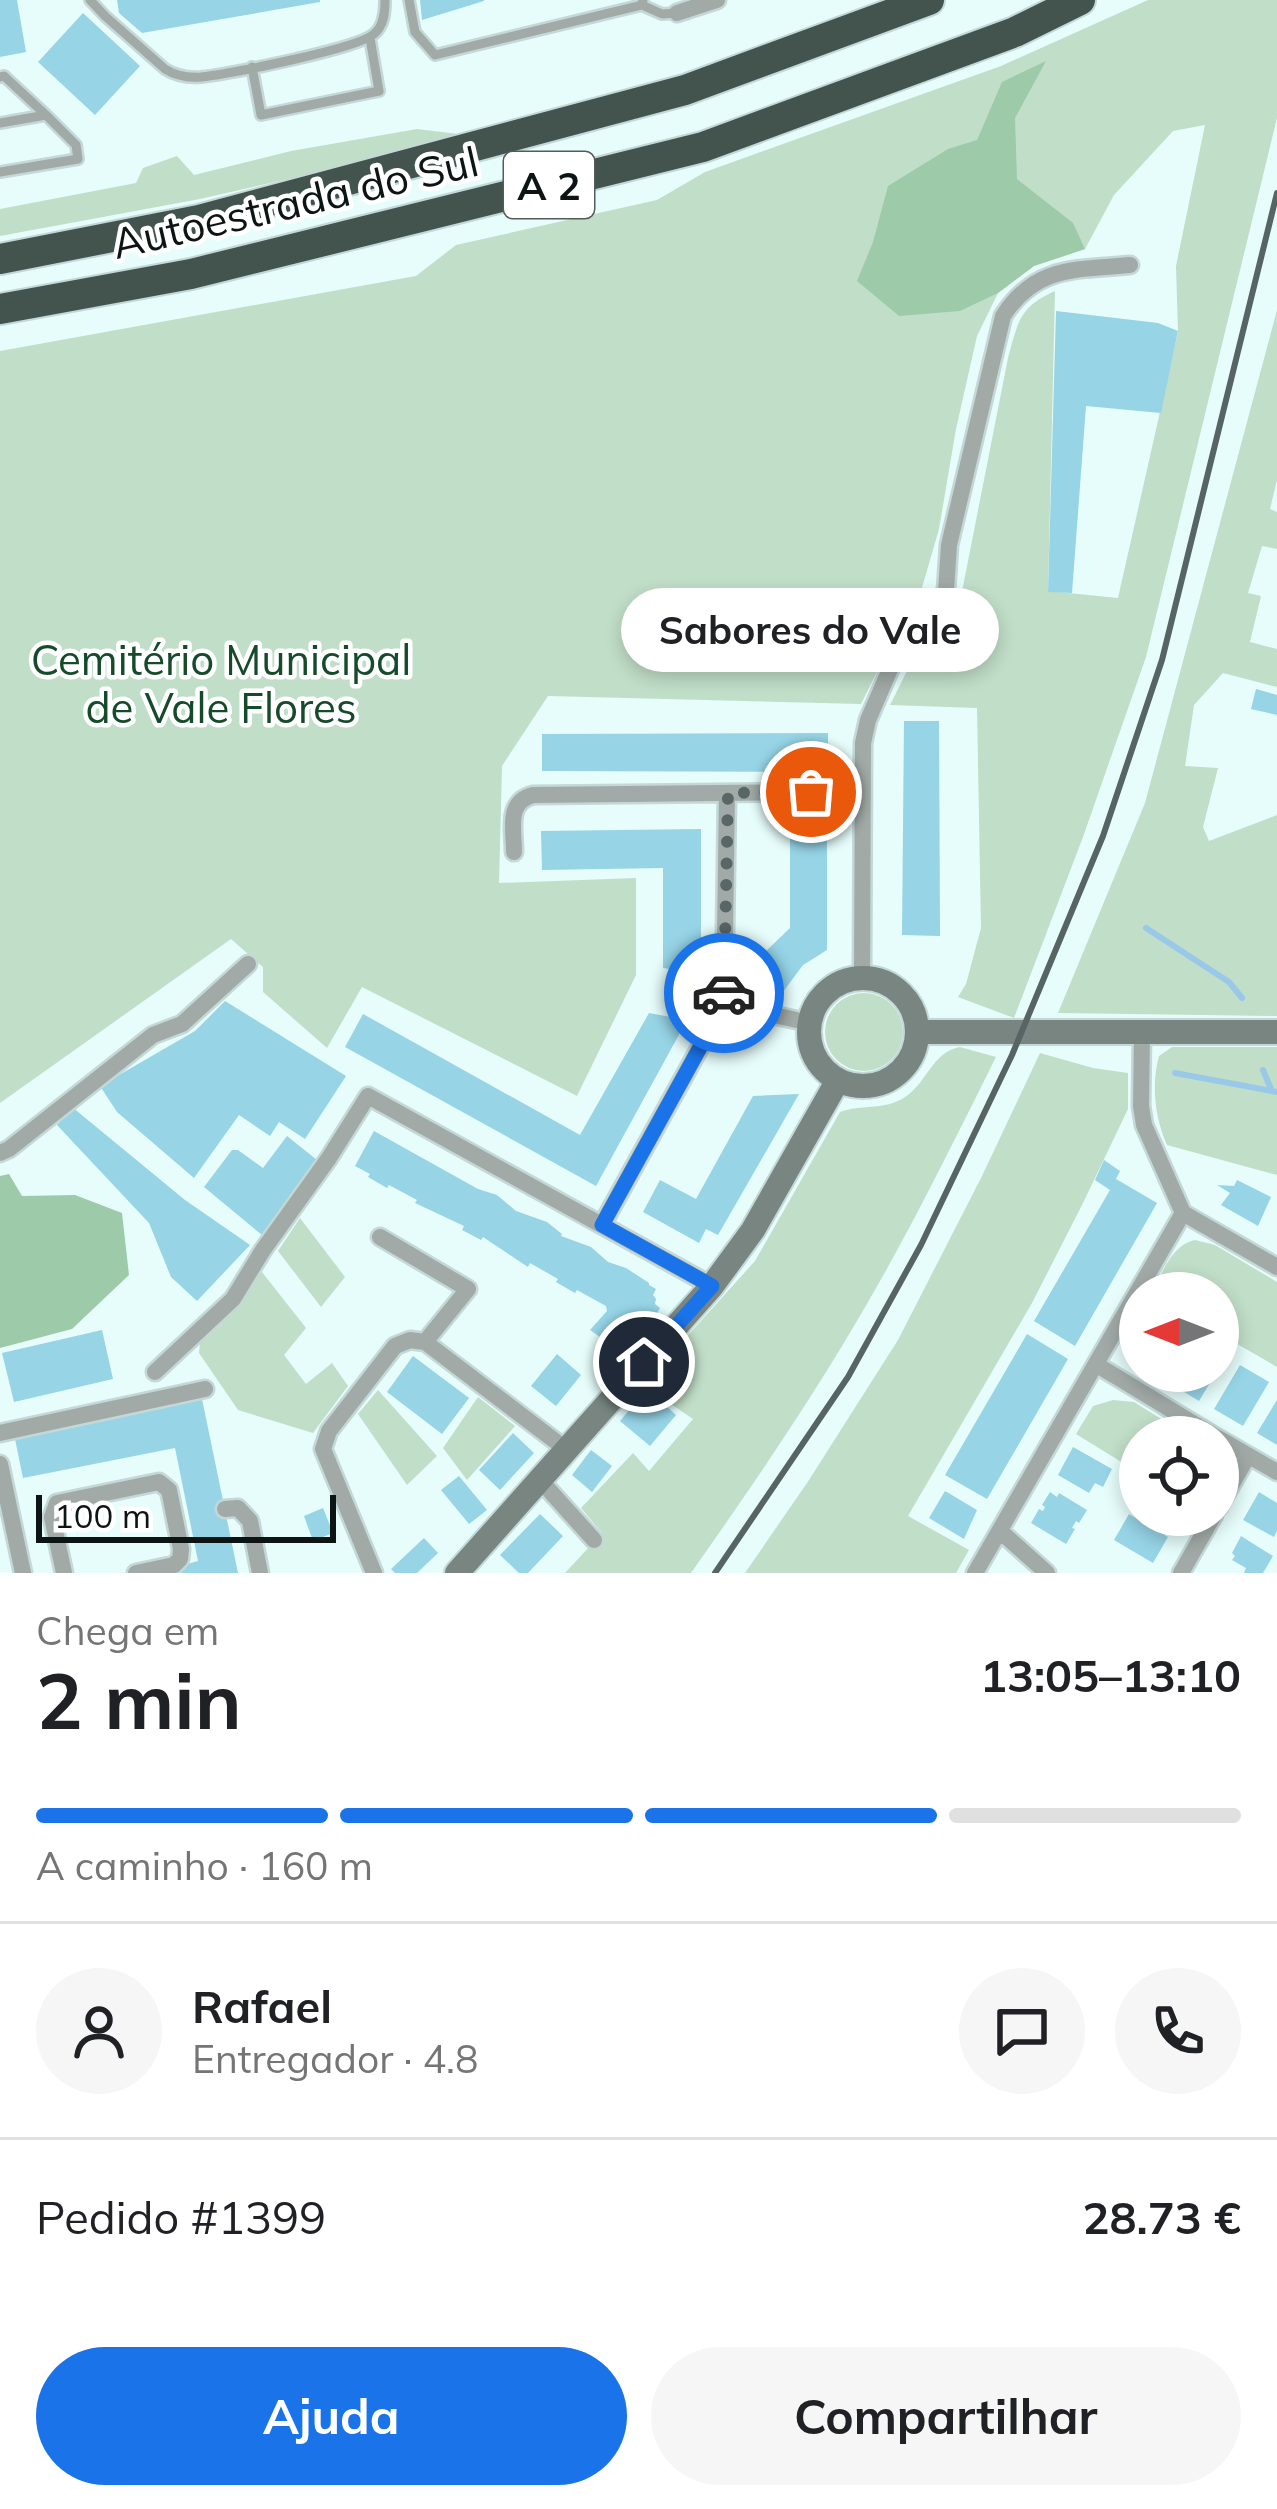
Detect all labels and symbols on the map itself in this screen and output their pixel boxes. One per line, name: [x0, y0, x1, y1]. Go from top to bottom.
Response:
street label: Autoestrada do Sul: [107, 134, 483, 270]
road number: A 2: [504, 152, 594, 218]
callout: Sabores do Vale: [622, 588, 1000, 672]
park label: Cemitério Municipal de Vale Flores: [31, 633, 411, 734]
pin: [760, 741, 862, 843]
courier: [664, 933, 784, 1053]
north arrow: [1119, 1272, 1239, 1392]
pin: [593, 1311, 695, 1413]
scale bar: [36, 1489, 336, 1542]

